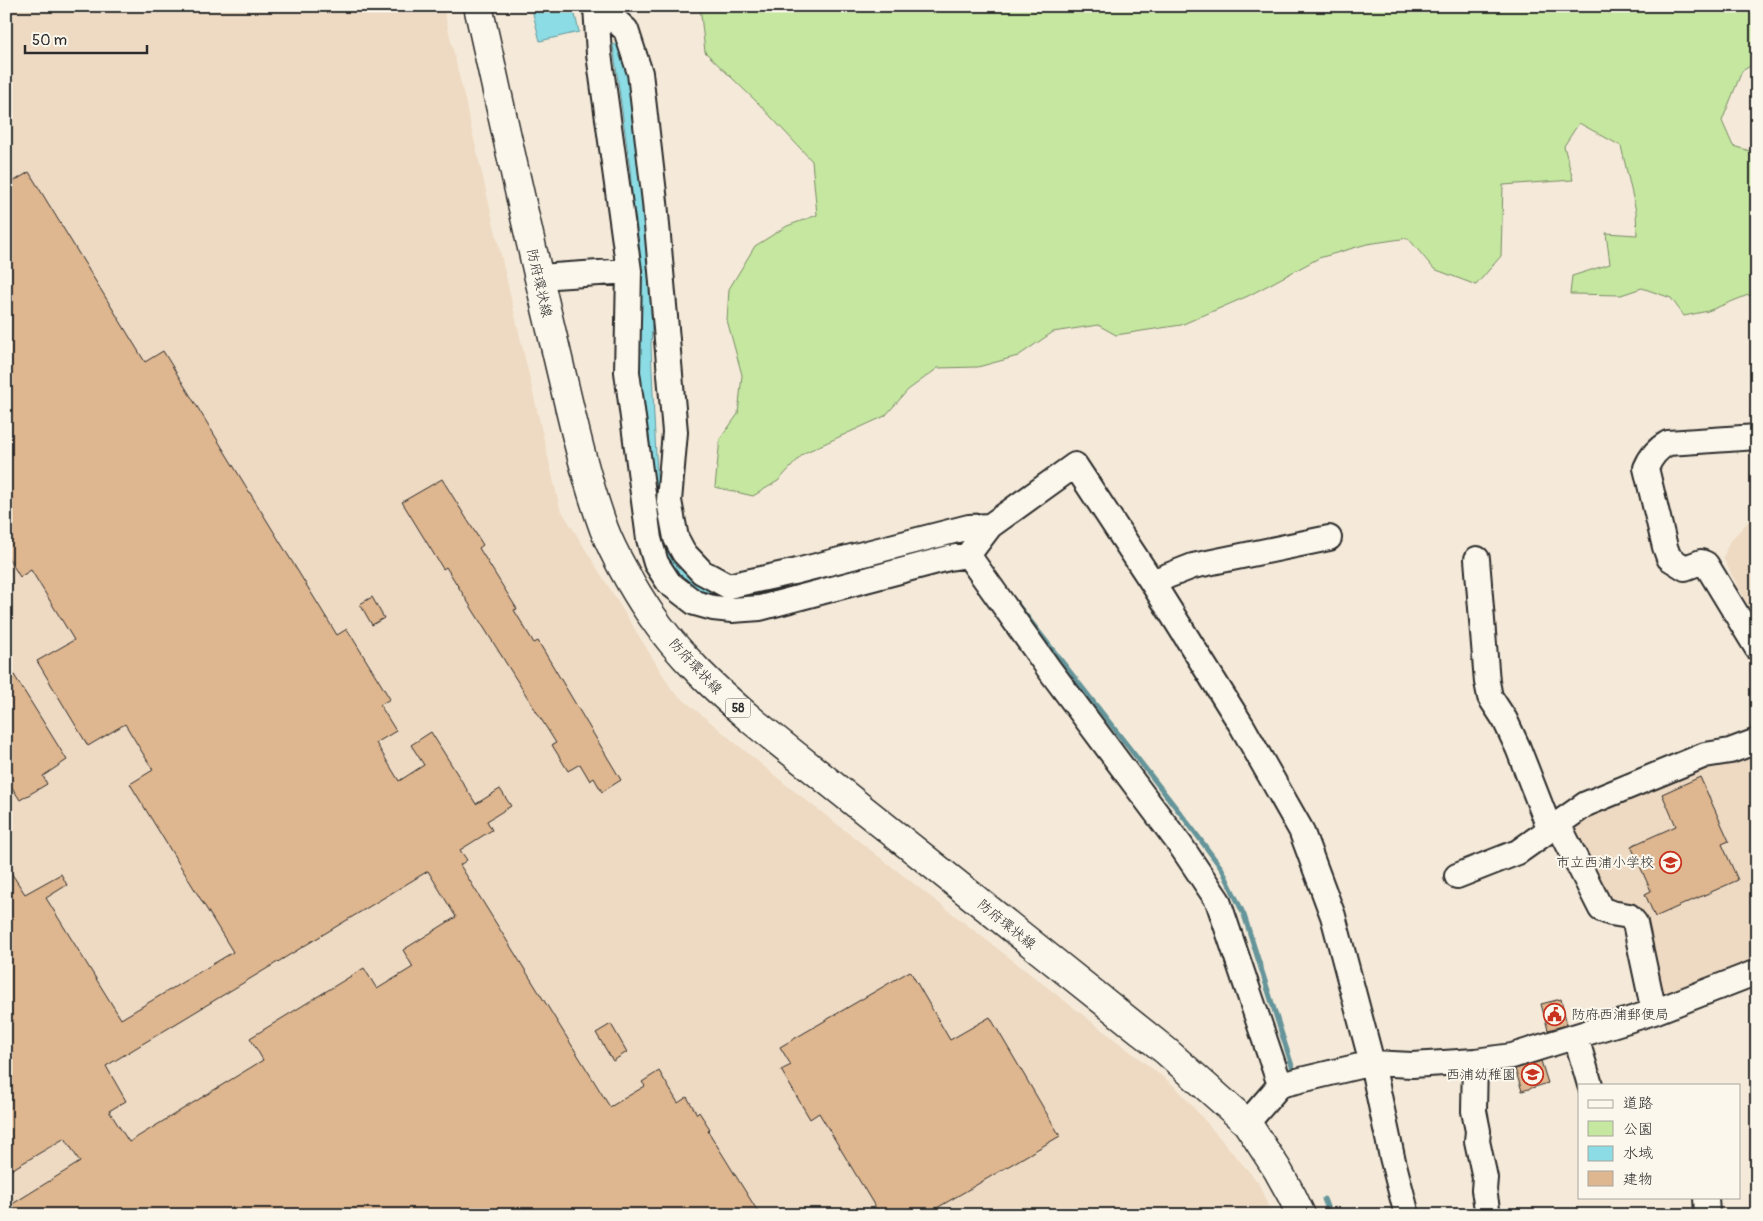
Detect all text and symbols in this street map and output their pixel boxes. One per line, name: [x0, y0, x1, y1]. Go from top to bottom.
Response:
scale bar: [25, 22, 148, 54]
text: 50 m: [32, 31, 67, 50]
street label: 防府環状線: [523, 247, 556, 319]
street label: 防府環状線: [666, 635, 726, 698]
road number: 58: [726, 698, 750, 718]
school or university icon: 市立西浦小学校: [1658, 850, 1682, 874]
place label: 市立西浦小学校: [1556, 854, 1654, 871]
street label: 防府環状線: [974, 896, 1039, 953]
public building icon: 防府西浦郵便局: [1543, 1002, 1567, 1026]
place label: 防府西浦郵便局: [1571, 1006, 1669, 1023]
school or university icon: 西浦幼稚園: [1520, 1062, 1544, 1086]
place label: 西浦幼稚園: [1446, 1066, 1516, 1083]
legend: [1578, 1084, 1740, 1198]
text: 道路: [1623, 1094, 1653, 1113]
text: 公園: [1623, 1120, 1653, 1139]
text: 水域: [1623, 1144, 1653, 1163]
text: 建物: [1623, 1170, 1653, 1189]

